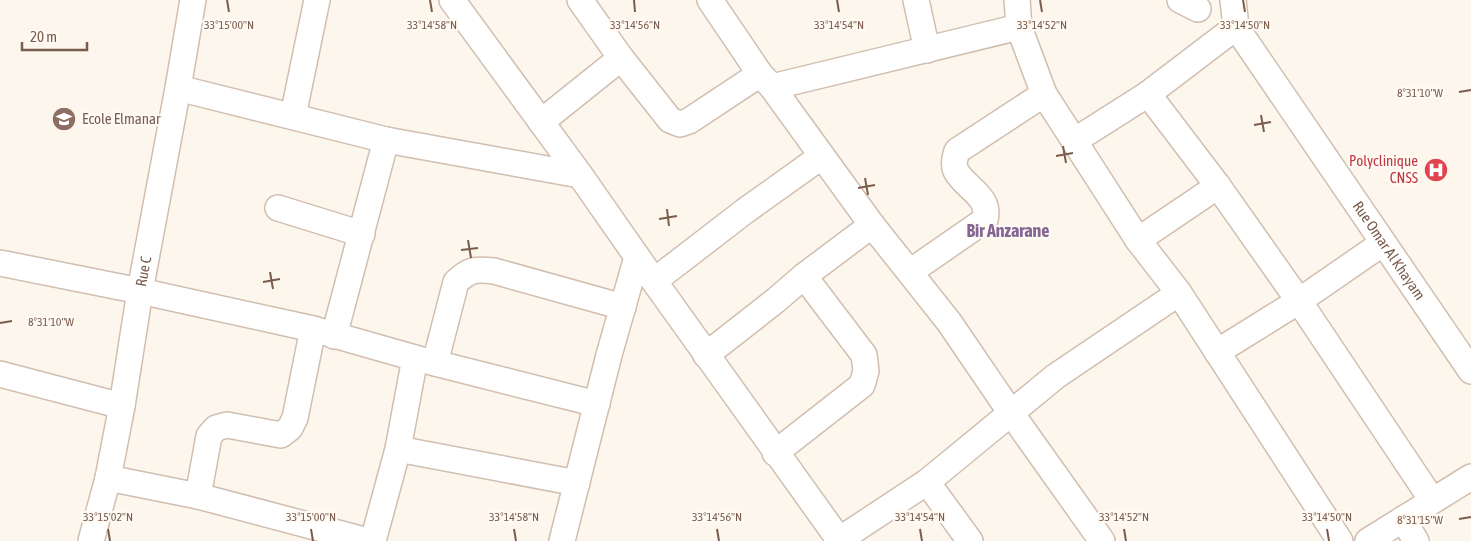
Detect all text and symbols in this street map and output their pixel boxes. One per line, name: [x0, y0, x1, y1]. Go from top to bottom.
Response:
text: 33°15'00"N: [204, 18, 254, 32]
text: 33°14'58"N: [407, 18, 457, 32]
text: 33°14'56"N: [610, 18, 660, 32]
text: 33°14'54"N: [814, 18, 864, 32]
text: 33°14'52"N: [1017, 18, 1067, 32]
text: 33°14'50"N: [1220, 18, 1270, 32]
scale bar: [22, 20, 88, 52]
text: 20 m: [30, 28, 57, 45]
text: 8°31'10"W: [1397, 86, 1443, 100]
school or university icon: Ecole Elmanar: [51, 106, 77, 132]
place label: Ecole Elmanar: [82, 110, 161, 127]
place label: Polyclinique CNSS: [1349, 152, 1418, 186]
hospital icon: Polyclinique CNSS: [1423, 157, 1449, 183]
street label: Rue Omar Al Khayam: [1350, 198, 1429, 303]
district label: Bir Anzarane: [966, 220, 1050, 241]
street label: Rue C: [132, 255, 154, 288]
text: 8°31'10"W: [28, 315, 74, 329]
text: 33°15'02"N: [83, 510, 133, 524]
text: 33°15'00"N: [286, 510, 336, 524]
text: 33°14'58"N: [489, 510, 539, 524]
text: 33°14'56"N: [692, 510, 742, 524]
text: 33°14'54"N: [895, 510, 945, 524]
text: 33°14'52"N: [1099, 510, 1149, 524]
text: 33°14'50"N: [1302, 510, 1352, 524]
text: 8°31'15"W: [1397, 513, 1443, 527]

